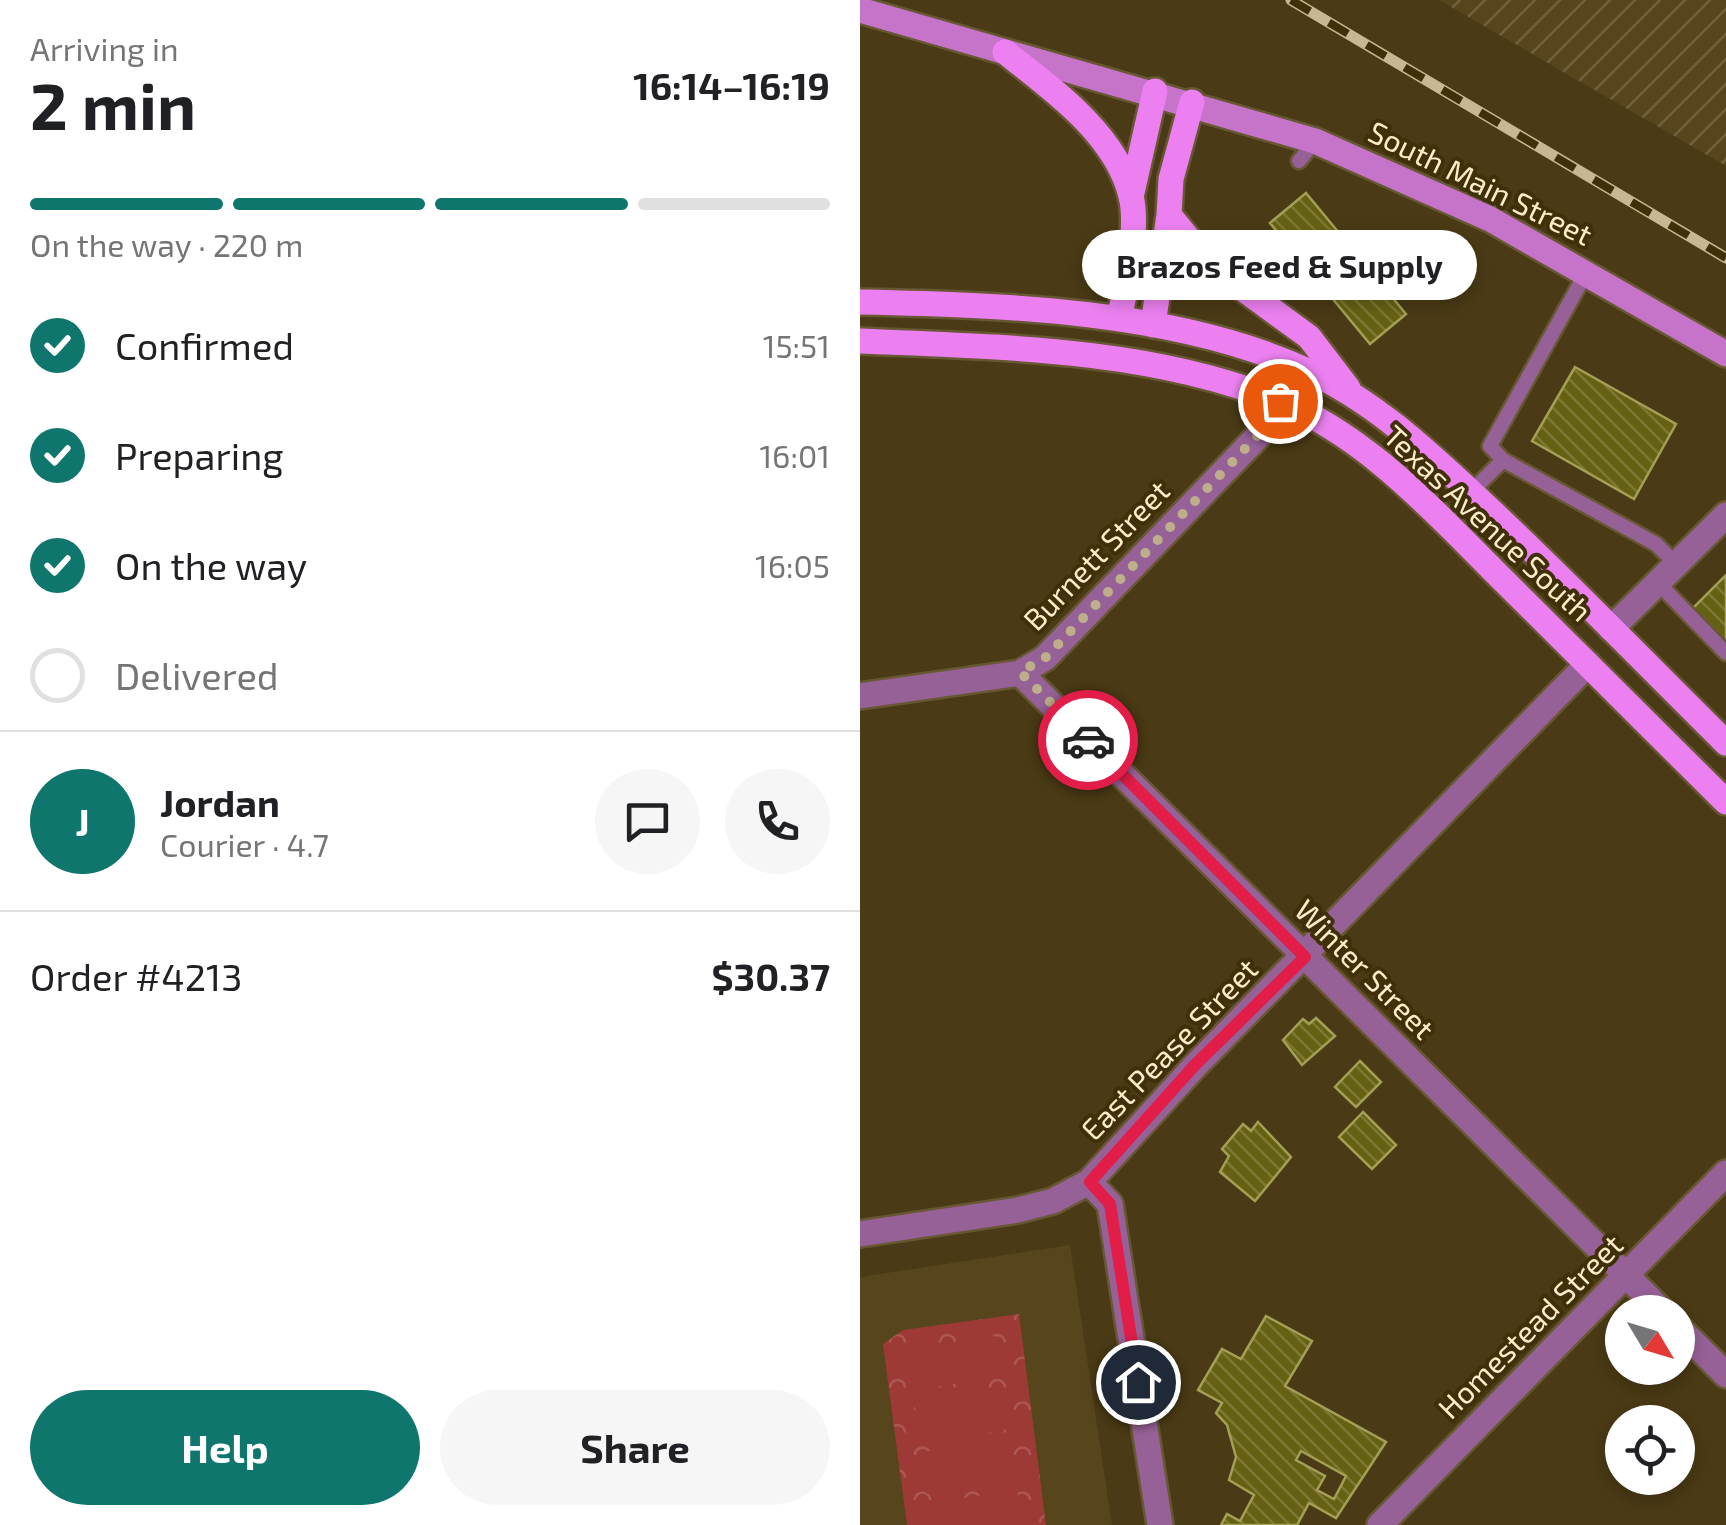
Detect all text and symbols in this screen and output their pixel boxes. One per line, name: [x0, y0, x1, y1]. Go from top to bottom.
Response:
text: Arriving in: [30, 29, 179, 67]
text: 16:14–16:19: [633, 62, 830, 108]
text: 2 min: [30, 65, 196, 143]
street label: South Main Street: [1363, 112, 1599, 252]
text: On the way · 220 m: [30, 225, 303, 263]
callout: Brazos Feed & Supply: [1082, 231, 1478, 301]
text: Brazos Feed & Supply: [1116, 246, 1443, 284]
icon: check: [30, 318, 85, 373]
text: Confirmed: [115, 322, 294, 368]
text: 15:51: [763, 326, 830, 364]
pin: [1238, 359, 1323, 444]
icon: bag: [1253, 374, 1308, 429]
street label: Texas Avenue South: [1377, 417, 1600, 628]
icon: check: [30, 428, 85, 483]
text: Preparing: [115, 432, 283, 478]
text: 16:01: [759, 436, 830, 474]
street label: Burnett Street: [1015, 472, 1176, 637]
icon: check: [30, 538, 85, 593]
text: On the way: [115, 542, 307, 588]
text: 16:05: [755, 546, 830, 584]
text: Delivered: [115, 652, 279, 698]
courier: [1038, 690, 1138, 790]
icon: car: [1061, 713, 1116, 768]
button: chat: [595, 769, 700, 874]
button: phone: [725, 769, 830, 874]
text: Jordan: [160, 779, 280, 825]
text: J: [75, 798, 90, 844]
text: Courier · 4.7: [160, 825, 329, 863]
street label: Winter Street: [1288, 891, 1443, 1046]
street label: East Pease Street: [1073, 950, 1264, 1147]
text: Order #4213: [30, 953, 242, 999]
text: $30.37: [712, 953, 830, 999]
street label: Homestead Street: [1430, 1226, 1629, 1425]
north arrow: [1605, 1295, 1695, 1385]
map controls: [1605, 1295, 1695, 1495]
pin: [1096, 1340, 1181, 1425]
icon: home: [1111, 1355, 1166, 1410]
button: Help: [30, 1390, 420, 1505]
button: Share: [440, 1390, 830, 1505]
button: locate: [1605, 1405, 1695, 1495]

